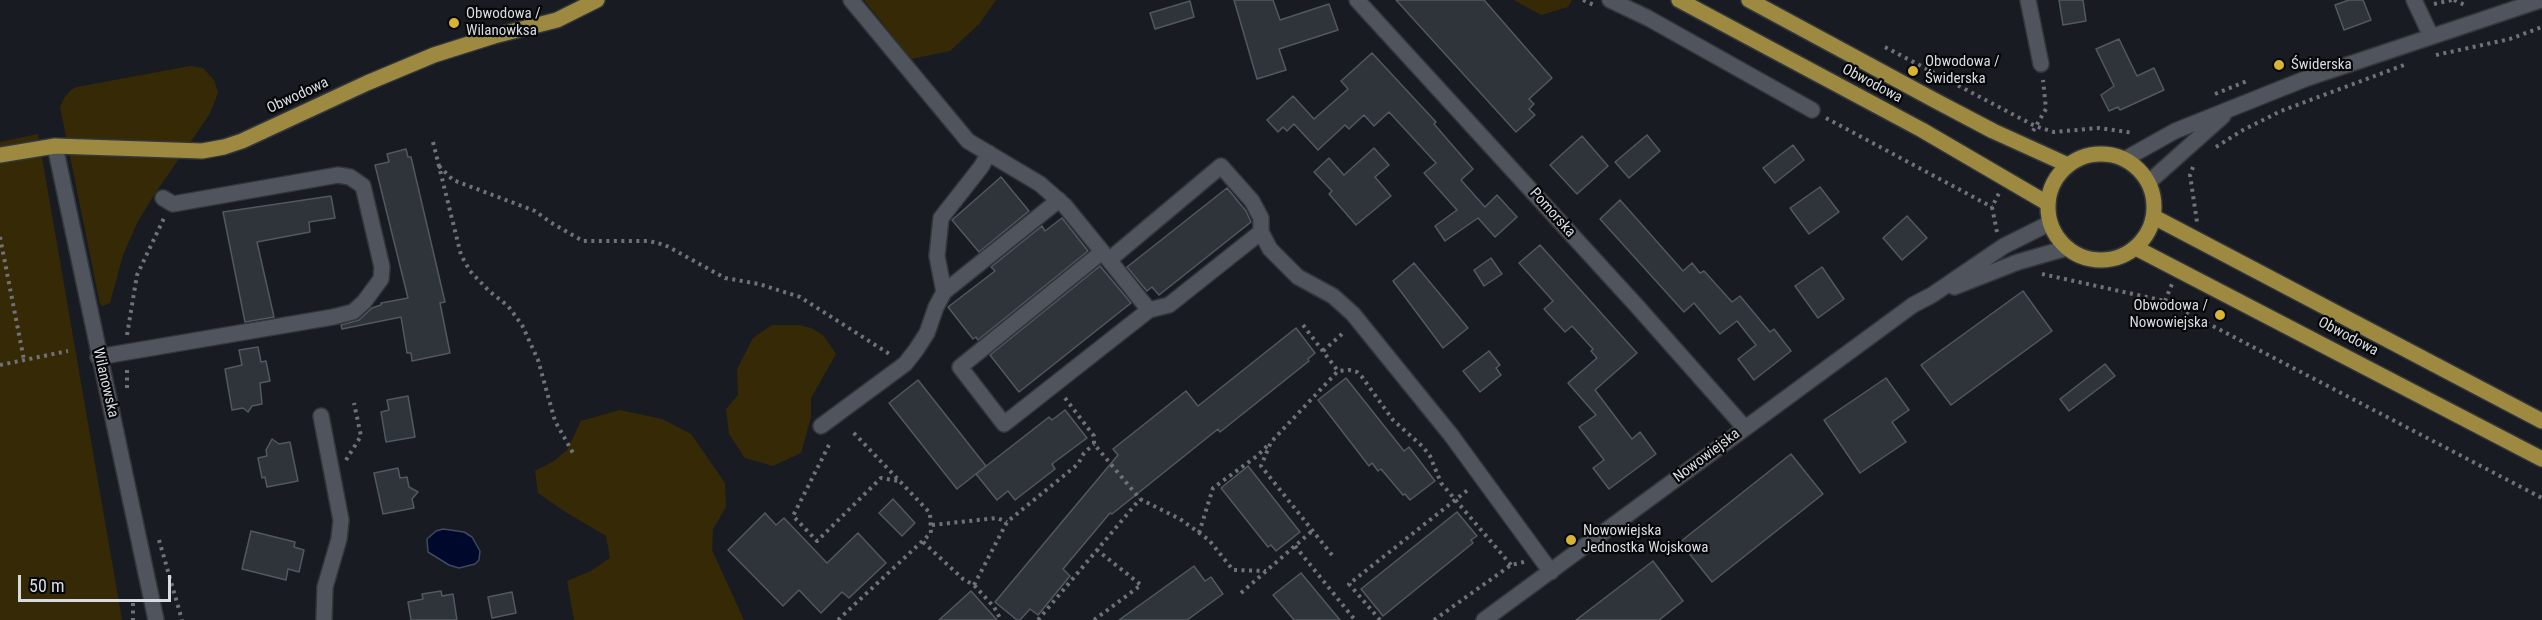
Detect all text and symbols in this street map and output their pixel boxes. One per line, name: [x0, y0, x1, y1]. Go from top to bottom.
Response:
place label: Obwodowa / Wilanowksa: [466, 5, 541, 40]
marker: Obwodowa / Wilanowksa: [447, 16, 461, 30]
place label: Obwodowa / Świderska: [1925, 53, 2000, 88]
place label: Świderska: [2291, 56, 2352, 74]
marker: Świderska: [2272, 58, 2286, 72]
street label: Obwodowa: [1839, 61, 1905, 107]
marker: Obwodowa / Świderska: [1906, 64, 1920, 78]
street label: Obwodowa: [264, 74, 332, 118]
street label: Pomorska: [1525, 185, 1579, 241]
place label: Obwodowa / Nowowiejska: [2130, 297, 2208, 332]
marker: Obwodowa / Nowowiejska: [2213, 308, 2227, 322]
street label: Obwodowa: [2315, 314, 2381, 360]
street label: Wilanowska: [88, 346, 122, 420]
street label: Nowowiejska: [1670, 425, 1744, 487]
place label: Nowowiejska Jednostka Wojskowa: [1583, 522, 1708, 557]
marker: Nowowiejska Jednostka Wojskowa: [1564, 533, 1578, 547]
scale bar: [21, 563, 174, 601]
text: 50 m: [29, 575, 64, 596]

